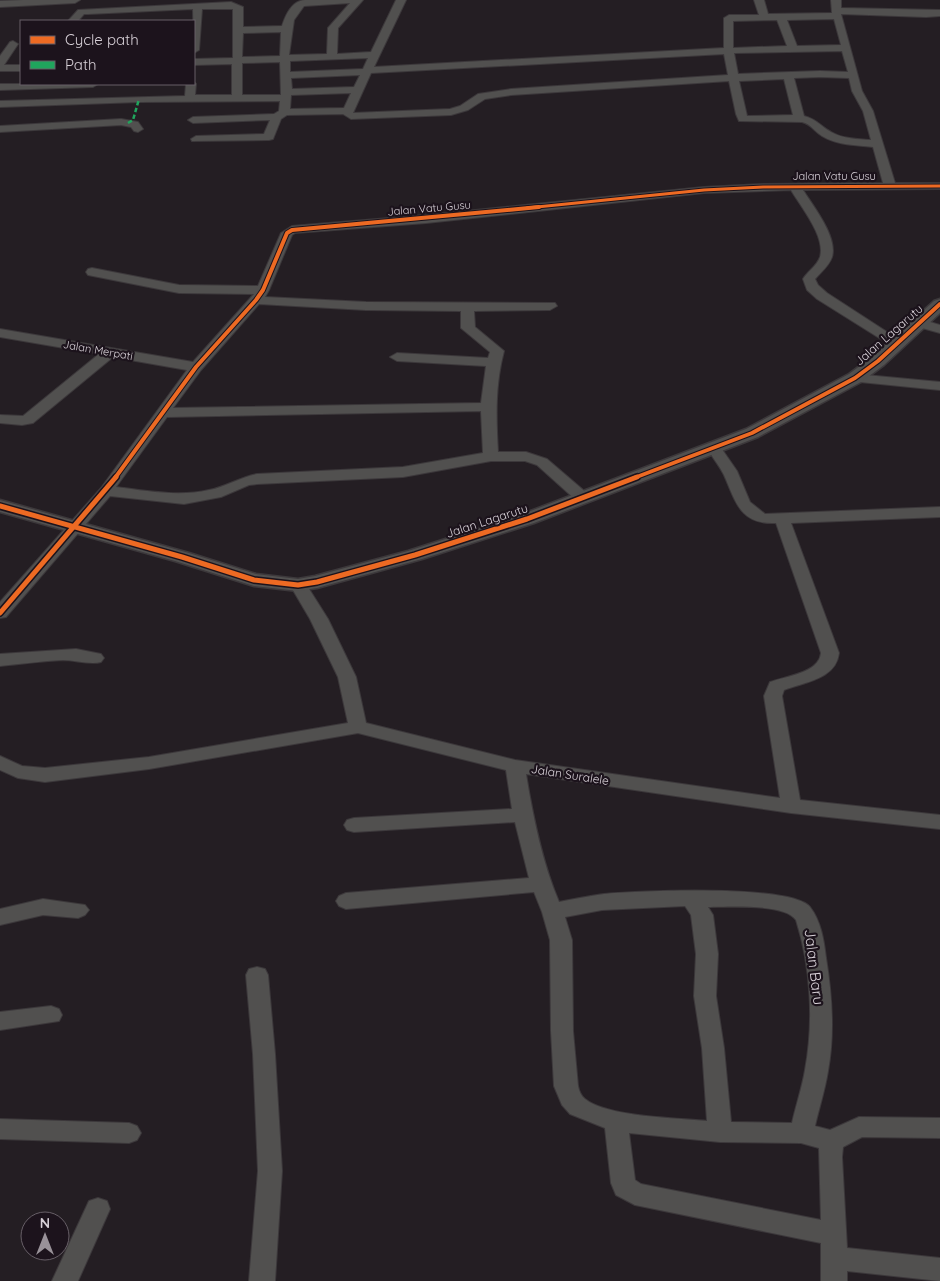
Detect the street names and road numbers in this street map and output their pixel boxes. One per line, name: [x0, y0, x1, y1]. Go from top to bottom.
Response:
street label: Jalan Vatu Gusu: [792, 169, 876, 183]
street label: Jalan Vatu Gusu: [387, 197, 471, 219]
street label: Jalan Lagarutu: [852, 301, 926, 368]
street label: Jalan Merpati: [62, 337, 134, 363]
street label: Jalan Lagarutu: [444, 500, 530, 541]
street label: Jalan Suralele: [530, 761, 610, 788]
street label: Jalan Baru: [800, 928, 829, 1006]

